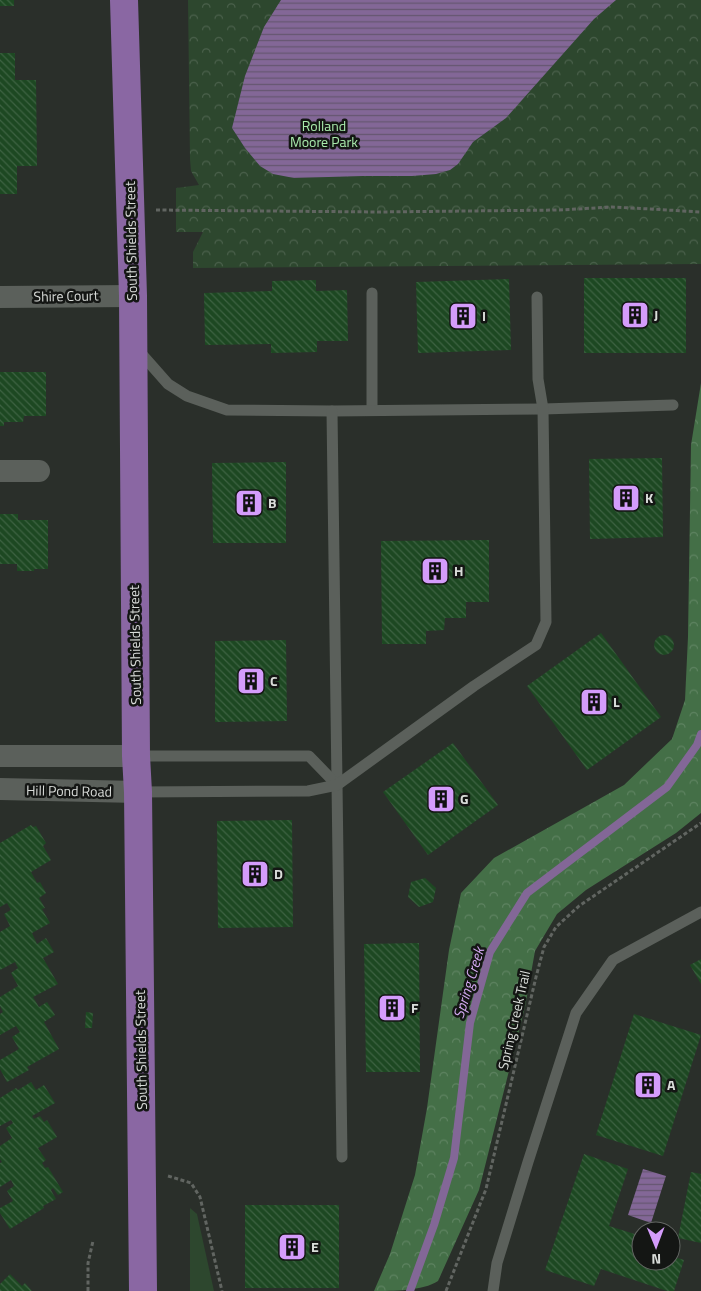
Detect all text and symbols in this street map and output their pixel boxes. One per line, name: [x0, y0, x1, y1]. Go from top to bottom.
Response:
park label: Rolland Moore Park: [290, 115, 358, 152]
street label: South Shields Street: [119, 181, 142, 301]
street label: Shire Court: [33, 284, 99, 307]
building icon: J: [620, 300, 650, 330]
building icon: I: [448, 301, 478, 331]
place label: J: [654, 304, 658, 325]
place label: I: [482, 305, 486, 326]
building icon: K: [611, 483, 641, 513]
place label: K: [645, 487, 654, 508]
building icon: B: [234, 488, 264, 518]
place label: B: [268, 492, 277, 513]
building icon: H: [420, 556, 450, 586]
place label: H: [454, 560, 463, 581]
street label: South Shields Street: [123, 585, 146, 705]
building icon: C: [236, 666, 266, 696]
place label: C: [270, 670, 278, 691]
building icon: L: [579, 687, 609, 717]
place label: L: [613, 691, 620, 712]
street label: Hill Pond Road: [26, 779, 112, 802]
building icon: G: [426, 784, 456, 814]
place label: G: [460, 788, 469, 809]
building icon: D: [240, 859, 270, 889]
place label: D: [274, 863, 283, 884]
water label: Spring Creek: [447, 942, 491, 1021]
street label: Spring Creek Trail: [492, 968, 535, 1072]
street label: South Shields Street: [129, 990, 152, 1110]
building icon: F: [377, 993, 407, 1023]
place label: F: [411, 997, 419, 1018]
building icon: A: [633, 1070, 663, 1100]
place label: A: [667, 1074, 676, 1095]
north arrow: [631, 1221, 681, 1271]
building icon: E: [277, 1232, 307, 1262]
place label: E: [311, 1236, 319, 1257]
text: N: [651, 1249, 661, 1270]

